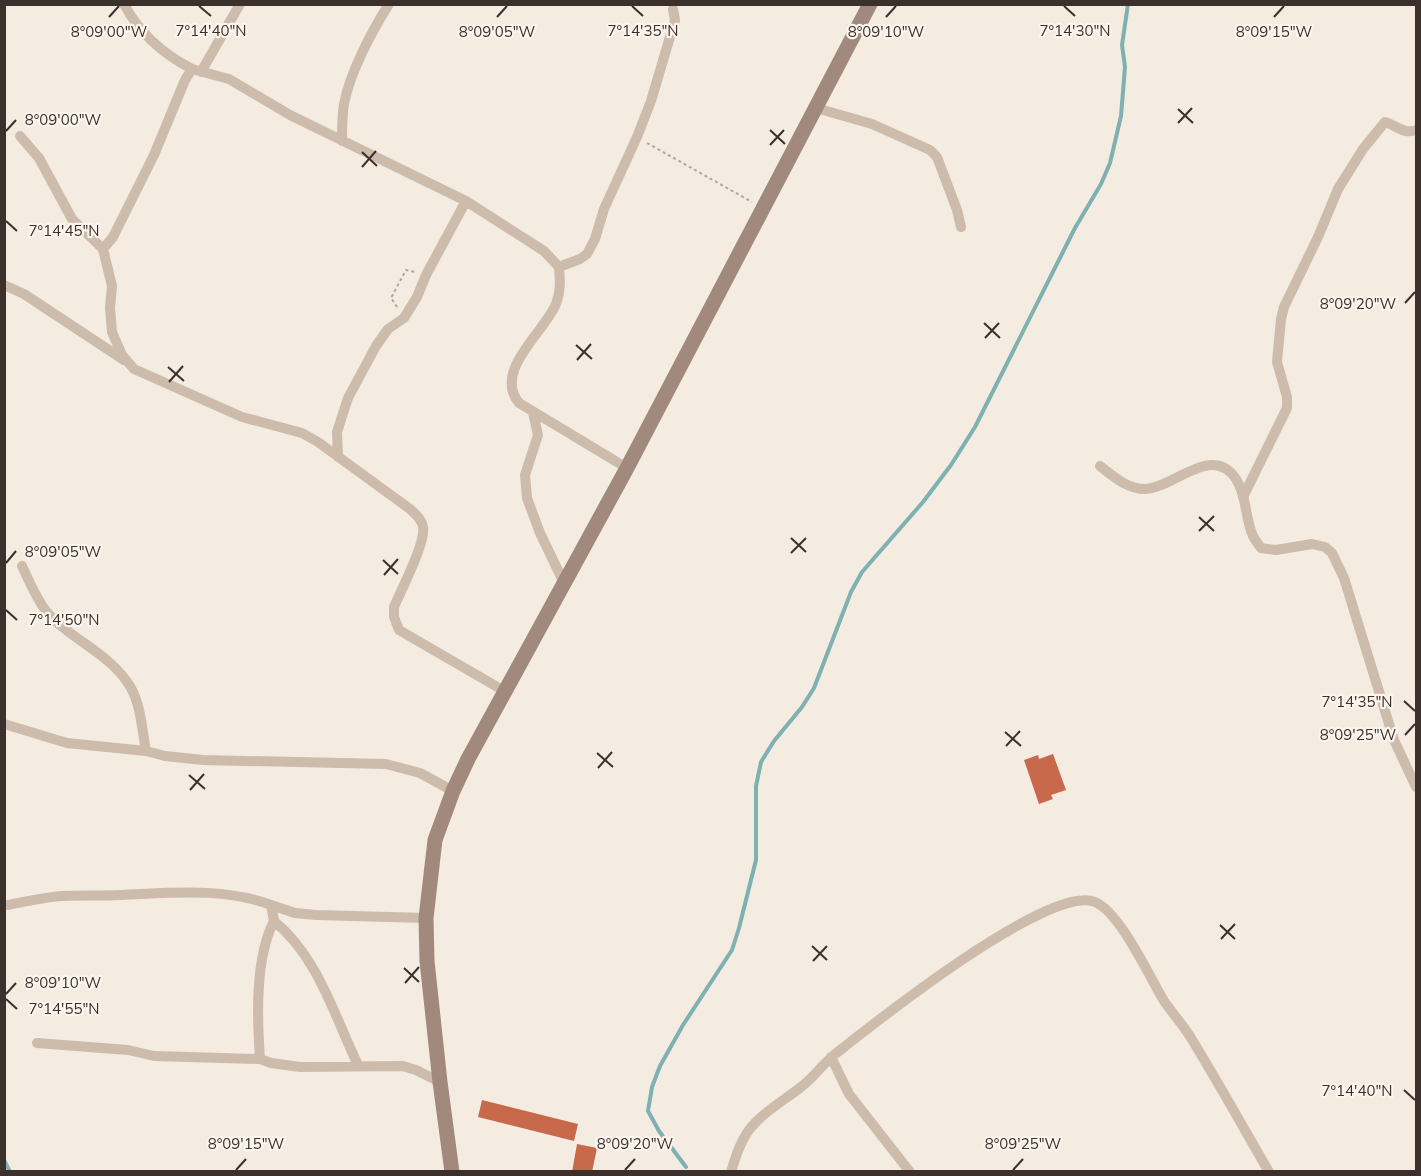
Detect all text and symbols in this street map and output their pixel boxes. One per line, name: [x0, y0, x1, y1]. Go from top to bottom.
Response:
text: 7°14'40"N: [176, 21, 246, 40]
text: 7°14'35"N: [608, 21, 678, 40]
text: 7°14'30"N: [1040, 21, 1110, 40]
text: 8°09'00"W: [71, 22, 148, 41]
text: 8°09'05"W: [459, 22, 536, 41]
text: 8°09'10"W: [848, 22, 925, 41]
text: 8°09'15"W: [1236, 22, 1313, 41]
text: 8°09'00"W: [25, 110, 102, 129]
text: 7°14'45"N: [29, 221, 99, 240]
text: 8°09'20"W: [1320, 294, 1397, 313]
text: 8°09'05"W: [25, 542, 102, 561]
text: 7°14'50"N: [29, 610, 99, 629]
text: 7°14'35"N: [1322, 692, 1392, 711]
text: 8°09'25"W: [1320, 725, 1397, 744]
text: 8°09'10"W: [25, 973, 102, 992]
text: 7°14'55"N: [29, 999, 99, 1018]
text: 7°14'40"N: [1322, 1081, 1392, 1100]
text: 8°09'15"W: [208, 1134, 285, 1153]
text: 8°09'20"W: [597, 1134, 674, 1153]
text: 8°09'25"W: [985, 1134, 1062, 1153]

